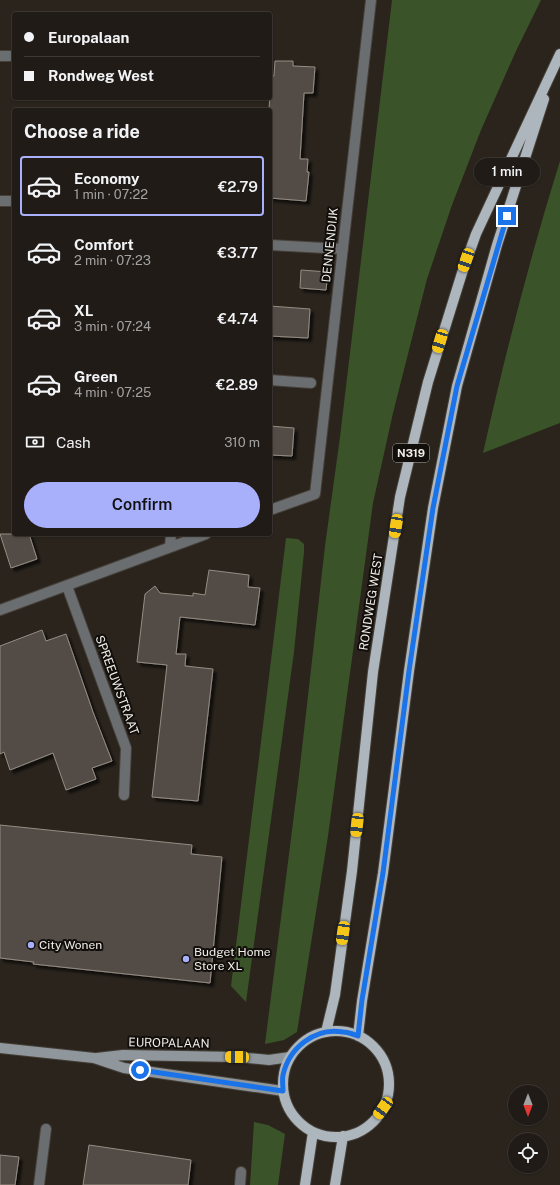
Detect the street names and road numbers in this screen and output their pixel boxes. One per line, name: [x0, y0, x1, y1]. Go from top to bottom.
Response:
street label: DENNENDIJK: [319, 207, 341, 283]
road number: N319: [393, 444, 429, 462]
street label: RONDWEG WEST: [356, 552, 386, 652]
street label: SPREEUWSTRAAT: [93, 633, 141, 737]
street label: EUROPALAAN: [128, 1035, 210, 1051]

